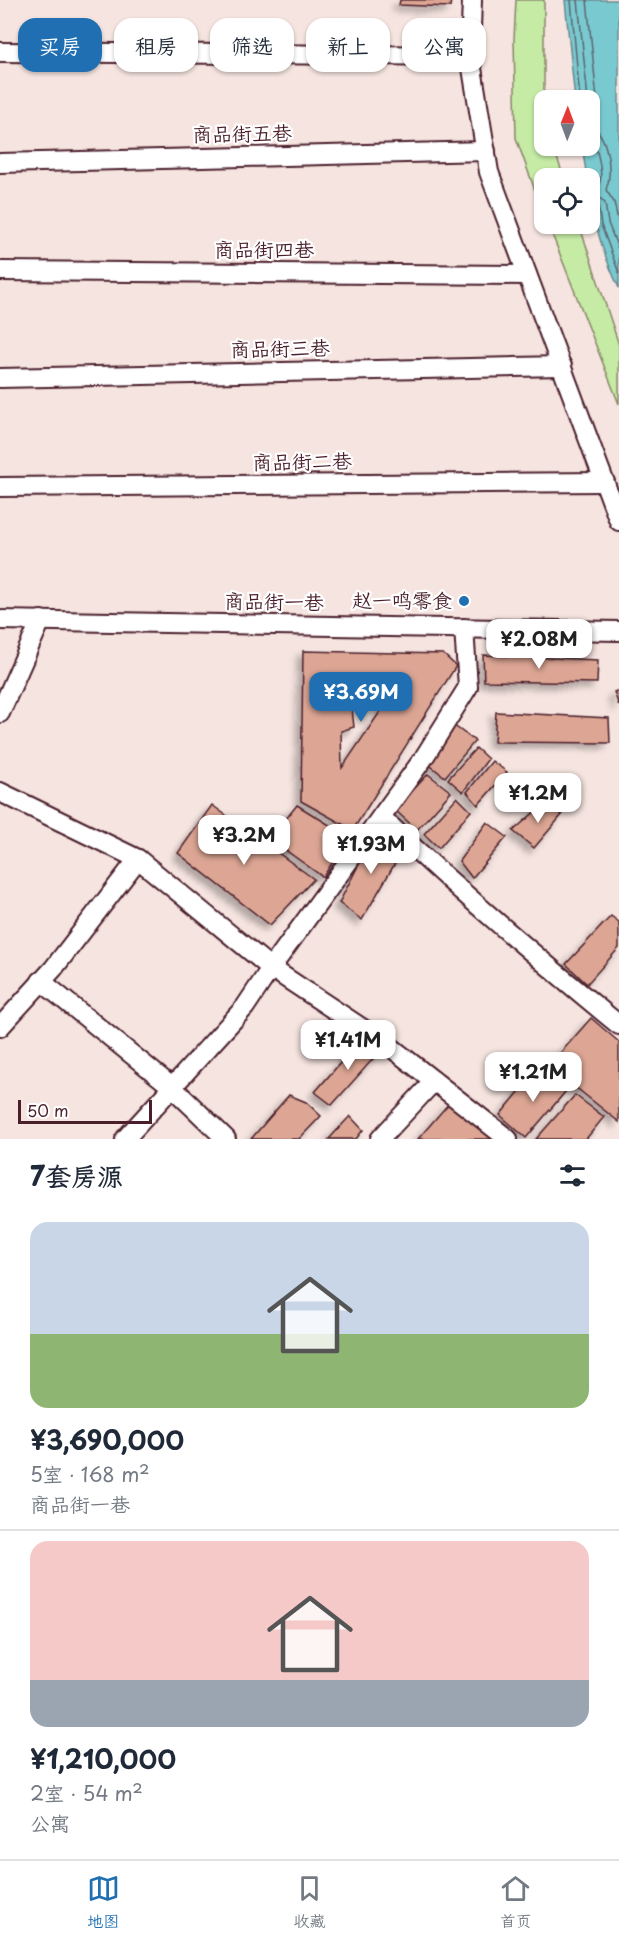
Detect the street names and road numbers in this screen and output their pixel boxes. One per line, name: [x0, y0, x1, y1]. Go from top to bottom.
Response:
street label: 商品街五巷: [192, 117, 293, 149]
street label: 商品街四巷: [214, 234, 315, 264]
street label: 商品街三巷: [230, 332, 331, 364]
street label: 商品街二巷: [252, 445, 353, 477]
street label: 商品街一巷: [224, 585, 325, 617]

